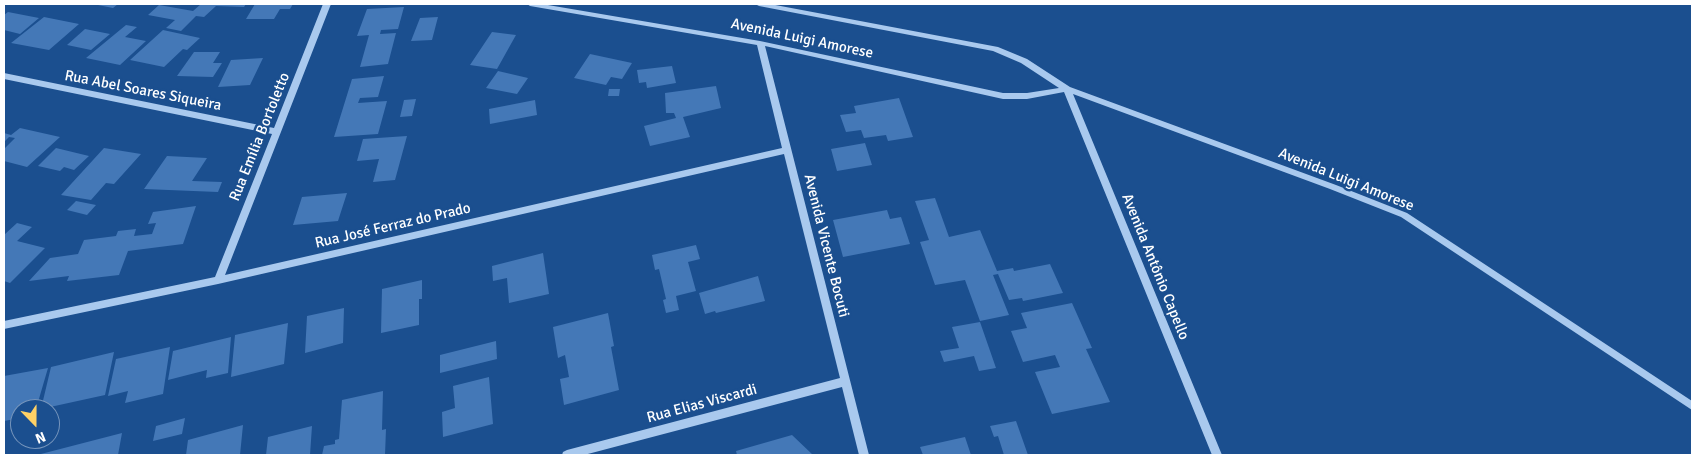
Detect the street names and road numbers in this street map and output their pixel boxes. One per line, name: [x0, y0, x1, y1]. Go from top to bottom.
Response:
street label: Avenida Luigi Amorese: [729, 15, 875, 63]
street label: Rua Abel Soares Siqueira: [63, 67, 223, 115]
street label: Rua Emília Bortoletto: [226, 70, 294, 204]
street label: Avenida Luigi Amorese: [1275, 145, 1417, 215]
street label: Avenida Vicente Bocuti: [799, 172, 853, 320]
street label: Avenida Antônio Capello: [1117, 191, 1193, 343]
street label: Rua José Ferraz do Prado: [313, 199, 473, 253]
street label: Rua Elias Viscardi: [645, 381, 759, 427]

